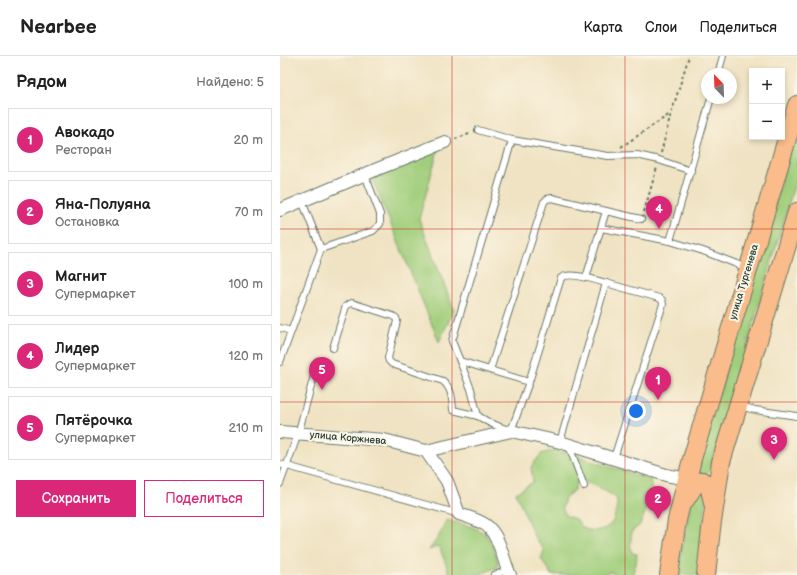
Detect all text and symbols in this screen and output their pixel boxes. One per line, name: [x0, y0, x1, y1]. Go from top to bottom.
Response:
text: Nearbee: [20, 16, 97, 39]
text: Карта: [583, 19, 623, 36]
text: Слои: [645, 19, 677, 36]
text: Поделиться: [699, 19, 777, 36]
north arrow: [701, 68, 737, 104]
map controls: [749, 68, 785, 140]
button: +: [749, 68, 785, 104]
text: Рядом: [16, 72, 67, 92]
text: Найдено: 5: [196, 74, 264, 90]
button: −: [749, 104, 785, 140]
text: Авокадо: [55, 123, 114, 142]
text: 1: [27, 132, 33, 148]
text: 20 m: [233, 132, 263, 148]
text: Ресторан: [55, 142, 112, 158]
text: Яна-Полуяна: [55, 195, 150, 214]
pin: 4: [646, 196, 672, 229]
text: 2: [26, 204, 34, 220]
text: 70 m: [235, 204, 263, 220]
text: Остановка: [55, 214, 120, 230]
street label: улица Тургенева: [727, 243, 761, 321]
text: Магнит: [55, 267, 107, 286]
text: 3: [26, 276, 34, 292]
text: 100 m: [228, 276, 263, 292]
text: Супермаркет: [55, 286, 136, 302]
text: Лидер: [55, 339, 99, 358]
text: 4: [26, 348, 34, 364]
text: 120 m: [228, 348, 263, 364]
pin: 5: [309, 357, 335, 390]
text: Супермаркет: [55, 358, 136, 374]
pin: 1: [645, 367, 671, 400]
your location: [626, 401, 646, 421]
text: Пятёрочка: [55, 411, 132, 430]
text: 5: [26, 420, 34, 436]
text: 210 m: [229, 420, 263, 436]
pin: 3: [761, 427, 787, 460]
street label: улица Коржнева: [309, 429, 387, 447]
text: Супермаркет: [55, 430, 136, 446]
button: Сохранить: [16, 480, 136, 517]
button: Поделиться: [144, 480, 264, 517]
pin: 2: [645, 486, 671, 519]

